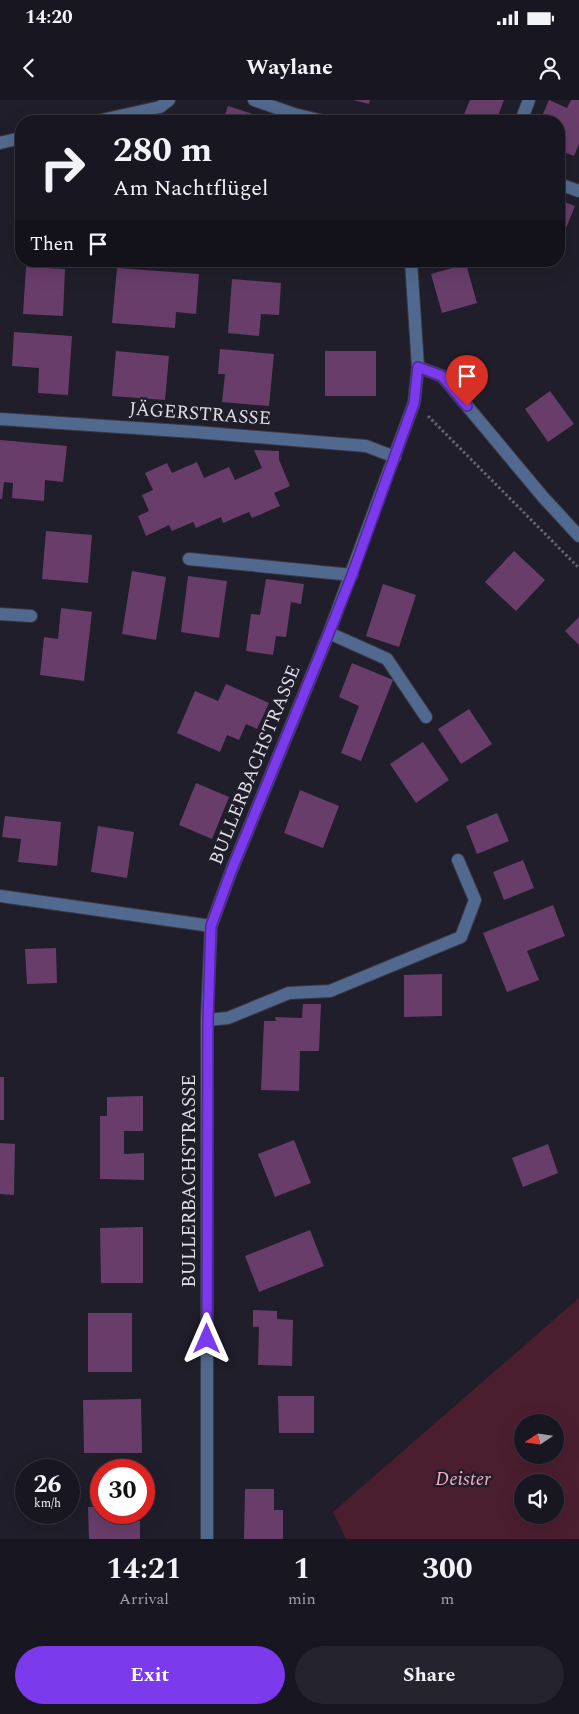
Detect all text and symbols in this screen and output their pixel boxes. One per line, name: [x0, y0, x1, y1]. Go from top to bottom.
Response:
text: 14:20: [25, 3, 73, 32]
text: Waylane: [246, 51, 333, 84]
icon: back: [15, 54, 43, 82]
icon: person: [536, 54, 564, 82]
text: 280 m: [113, 124, 212, 177]
icon: right: [30, 135, 95, 200]
text: Am Nachtflügel: [113, 172, 268, 205]
text: Then: [30, 230, 74, 259]
icon: arrive: [84, 230, 112, 258]
pin: [446, 355, 488, 406]
icon: arrive: [453, 362, 481, 390]
street label: JÄGERSTRASSE: [128, 395, 272, 433]
street label: BULLERBACHSTRASSE: [202, 661, 308, 869]
street label: BULLERBACHSTRASSE: [175, 1074, 204, 1288]
position arrow: [180, 1312, 232, 1364]
north arrow: [514, 1414, 564, 1464]
map controls: [514, 1414, 564, 1524]
speed limit sign: 30: [90, 1459, 155, 1524]
park label: Deister: [435, 1465, 491, 1494]
text: 26: [33, 1466, 62, 1504]
button: sound: [514, 1474, 564, 1524]
text: km/h: [34, 1494, 61, 1513]
text: 14:21: [106, 1546, 182, 1592]
text: 1: [293, 1546, 310, 1592]
text: 300: [422, 1546, 473, 1592]
text: Arrival: [119, 1587, 169, 1611]
text: min: [288, 1587, 316, 1611]
text: m: [441, 1587, 454, 1611]
button: Exit: [15, 1646, 285, 1704]
button: Share: [295, 1646, 564, 1704]

